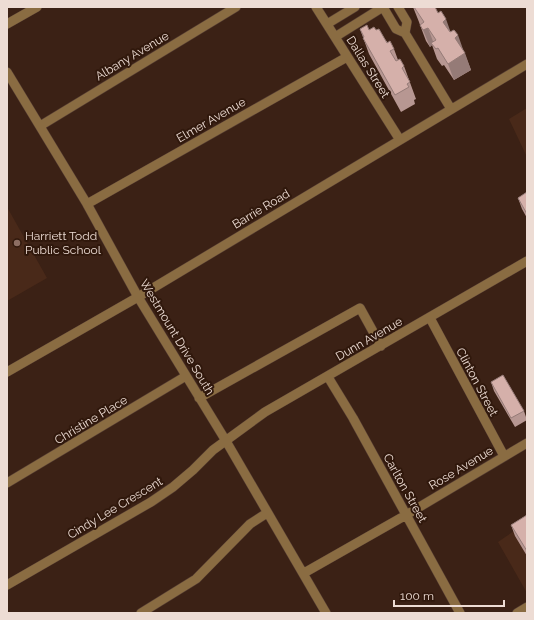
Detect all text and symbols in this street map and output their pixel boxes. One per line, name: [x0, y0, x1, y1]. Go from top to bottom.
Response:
street label: Albany Avenue: [93, 29, 171, 83]
street label: Dallas Street: [343, 33, 393, 101]
street label: Elmer Avenue: [174, 95, 248, 145]
street label: Barrie Road: [230, 186, 292, 232]
place label: Harriett Todd Public School: [25, 229, 102, 257]
marker: Harriett Todd Public School: [12, 238, 22, 248]
street label: Westmount Drive South: [137, 277, 217, 397]
street label: Dunn Avenue: [333, 314, 405, 364]
street label: Clinton Street: [453, 345, 501, 419]
street label: Christine Place: [52, 393, 130, 447]
street label: Rose Avenue: [426, 443, 496, 493]
street label: Carlton Street: [380, 451, 430, 525]
street label: Cindy Lee Crescent: [65, 474, 165, 542]
scale bar: [394, 582, 504, 608]
text: 100 m: [400, 589, 434, 603]

